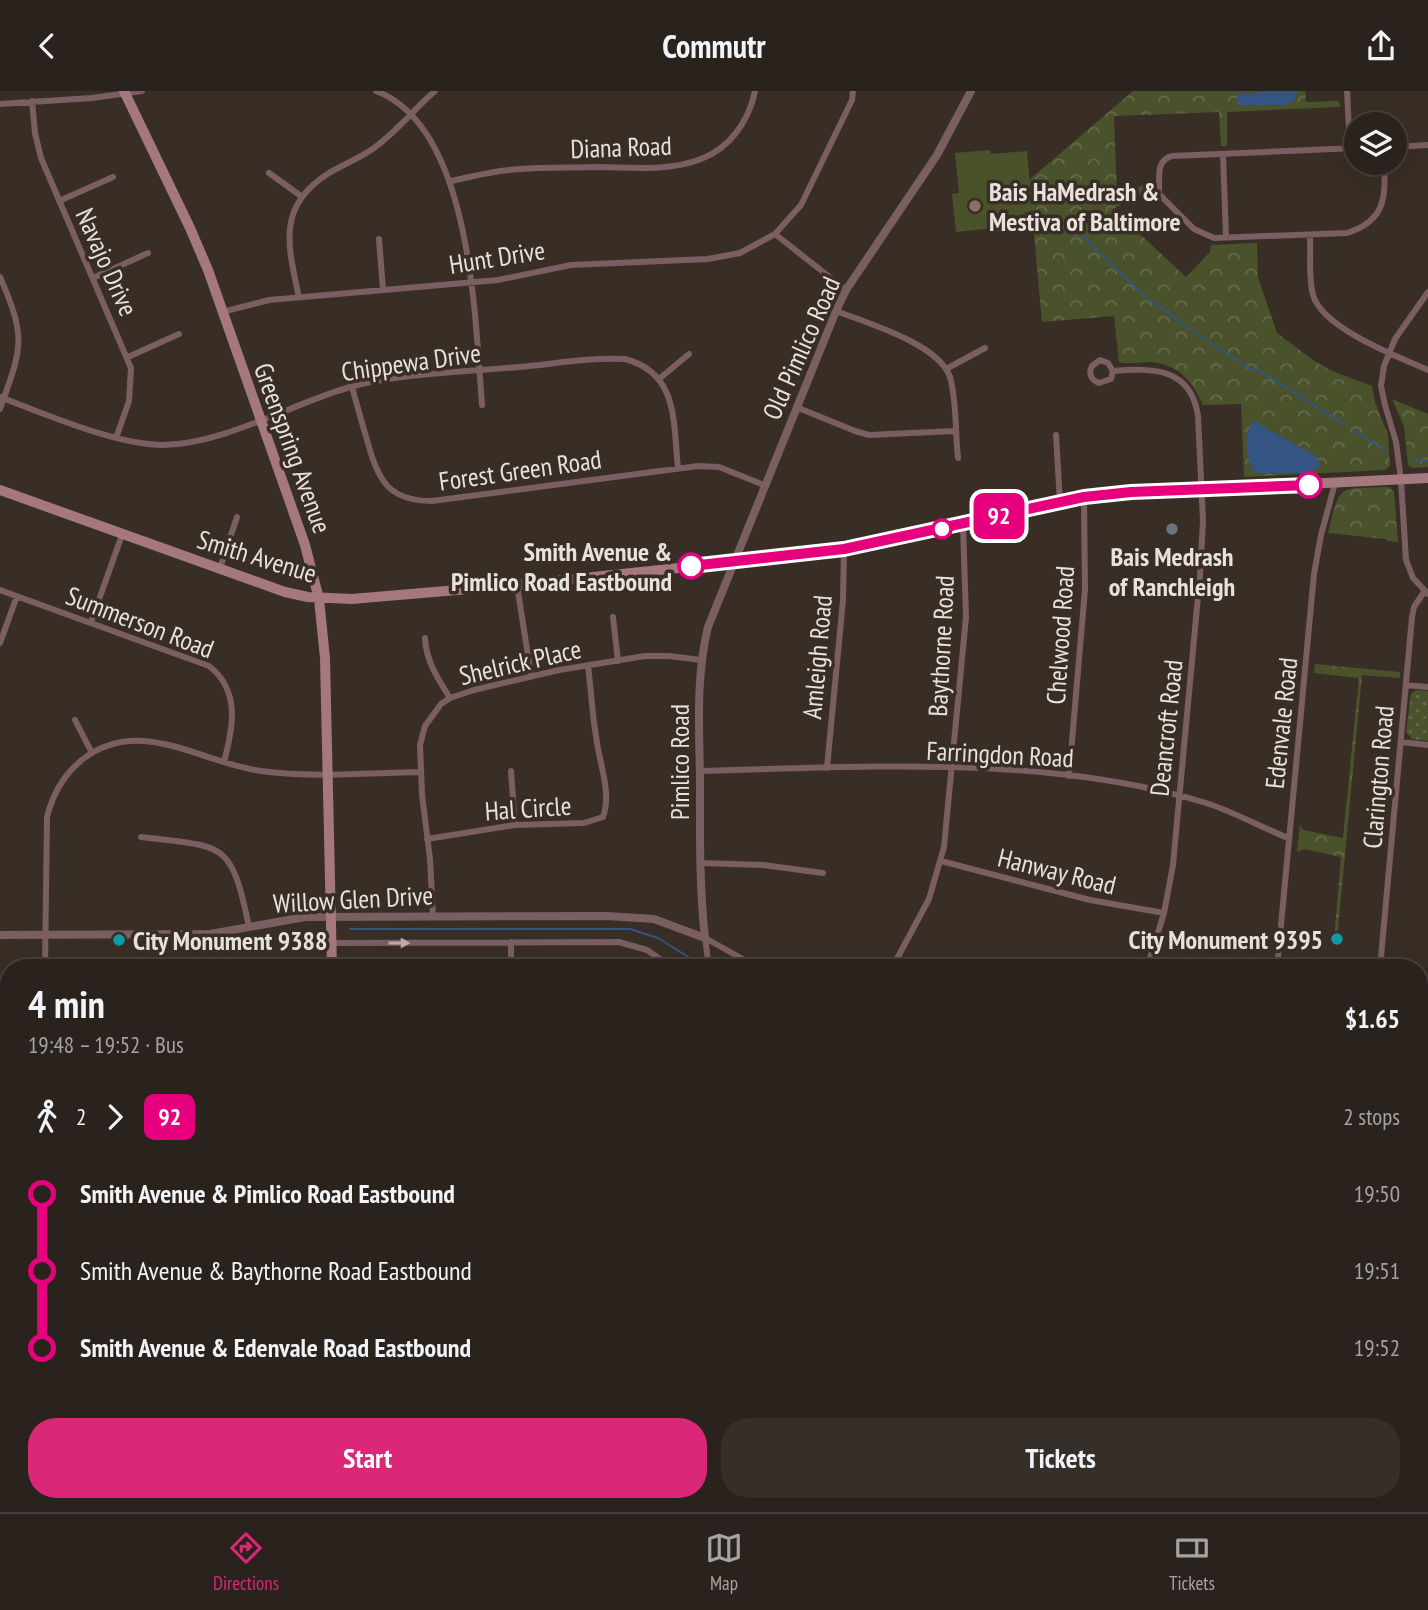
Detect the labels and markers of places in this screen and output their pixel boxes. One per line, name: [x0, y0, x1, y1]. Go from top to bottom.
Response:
place label: Bais HaMedrash & Mestiva of Baltimore: [989, 175, 1181, 238]
marker: Bais HaMedrash & Mestiva of Baltimore: [967, 198, 983, 214]
unlabelled marker: [1296, 472, 1322, 498]
unlabelled marker: [932, 519, 952, 539]
marker: Bais Medrash of Ranchleigh: [1164, 521, 1180, 537]
place label: Smith Avenue & Pimlico Road Eastbound: [451, 535, 672, 598]
place label: Bais Medrash of Ranchleigh: [1109, 540, 1235, 603]
marker: Smith Avenue & Pimlico Road Eastbound: [678, 553, 704, 579]
place label: City Monument 9395: [1129, 923, 1323, 956]
place label: City Monument 9388: [133, 924, 327, 957]
marker: City Monument 9395: [1329, 931, 1345, 947]
marker: City Monument 9388: [111, 932, 127, 948]

